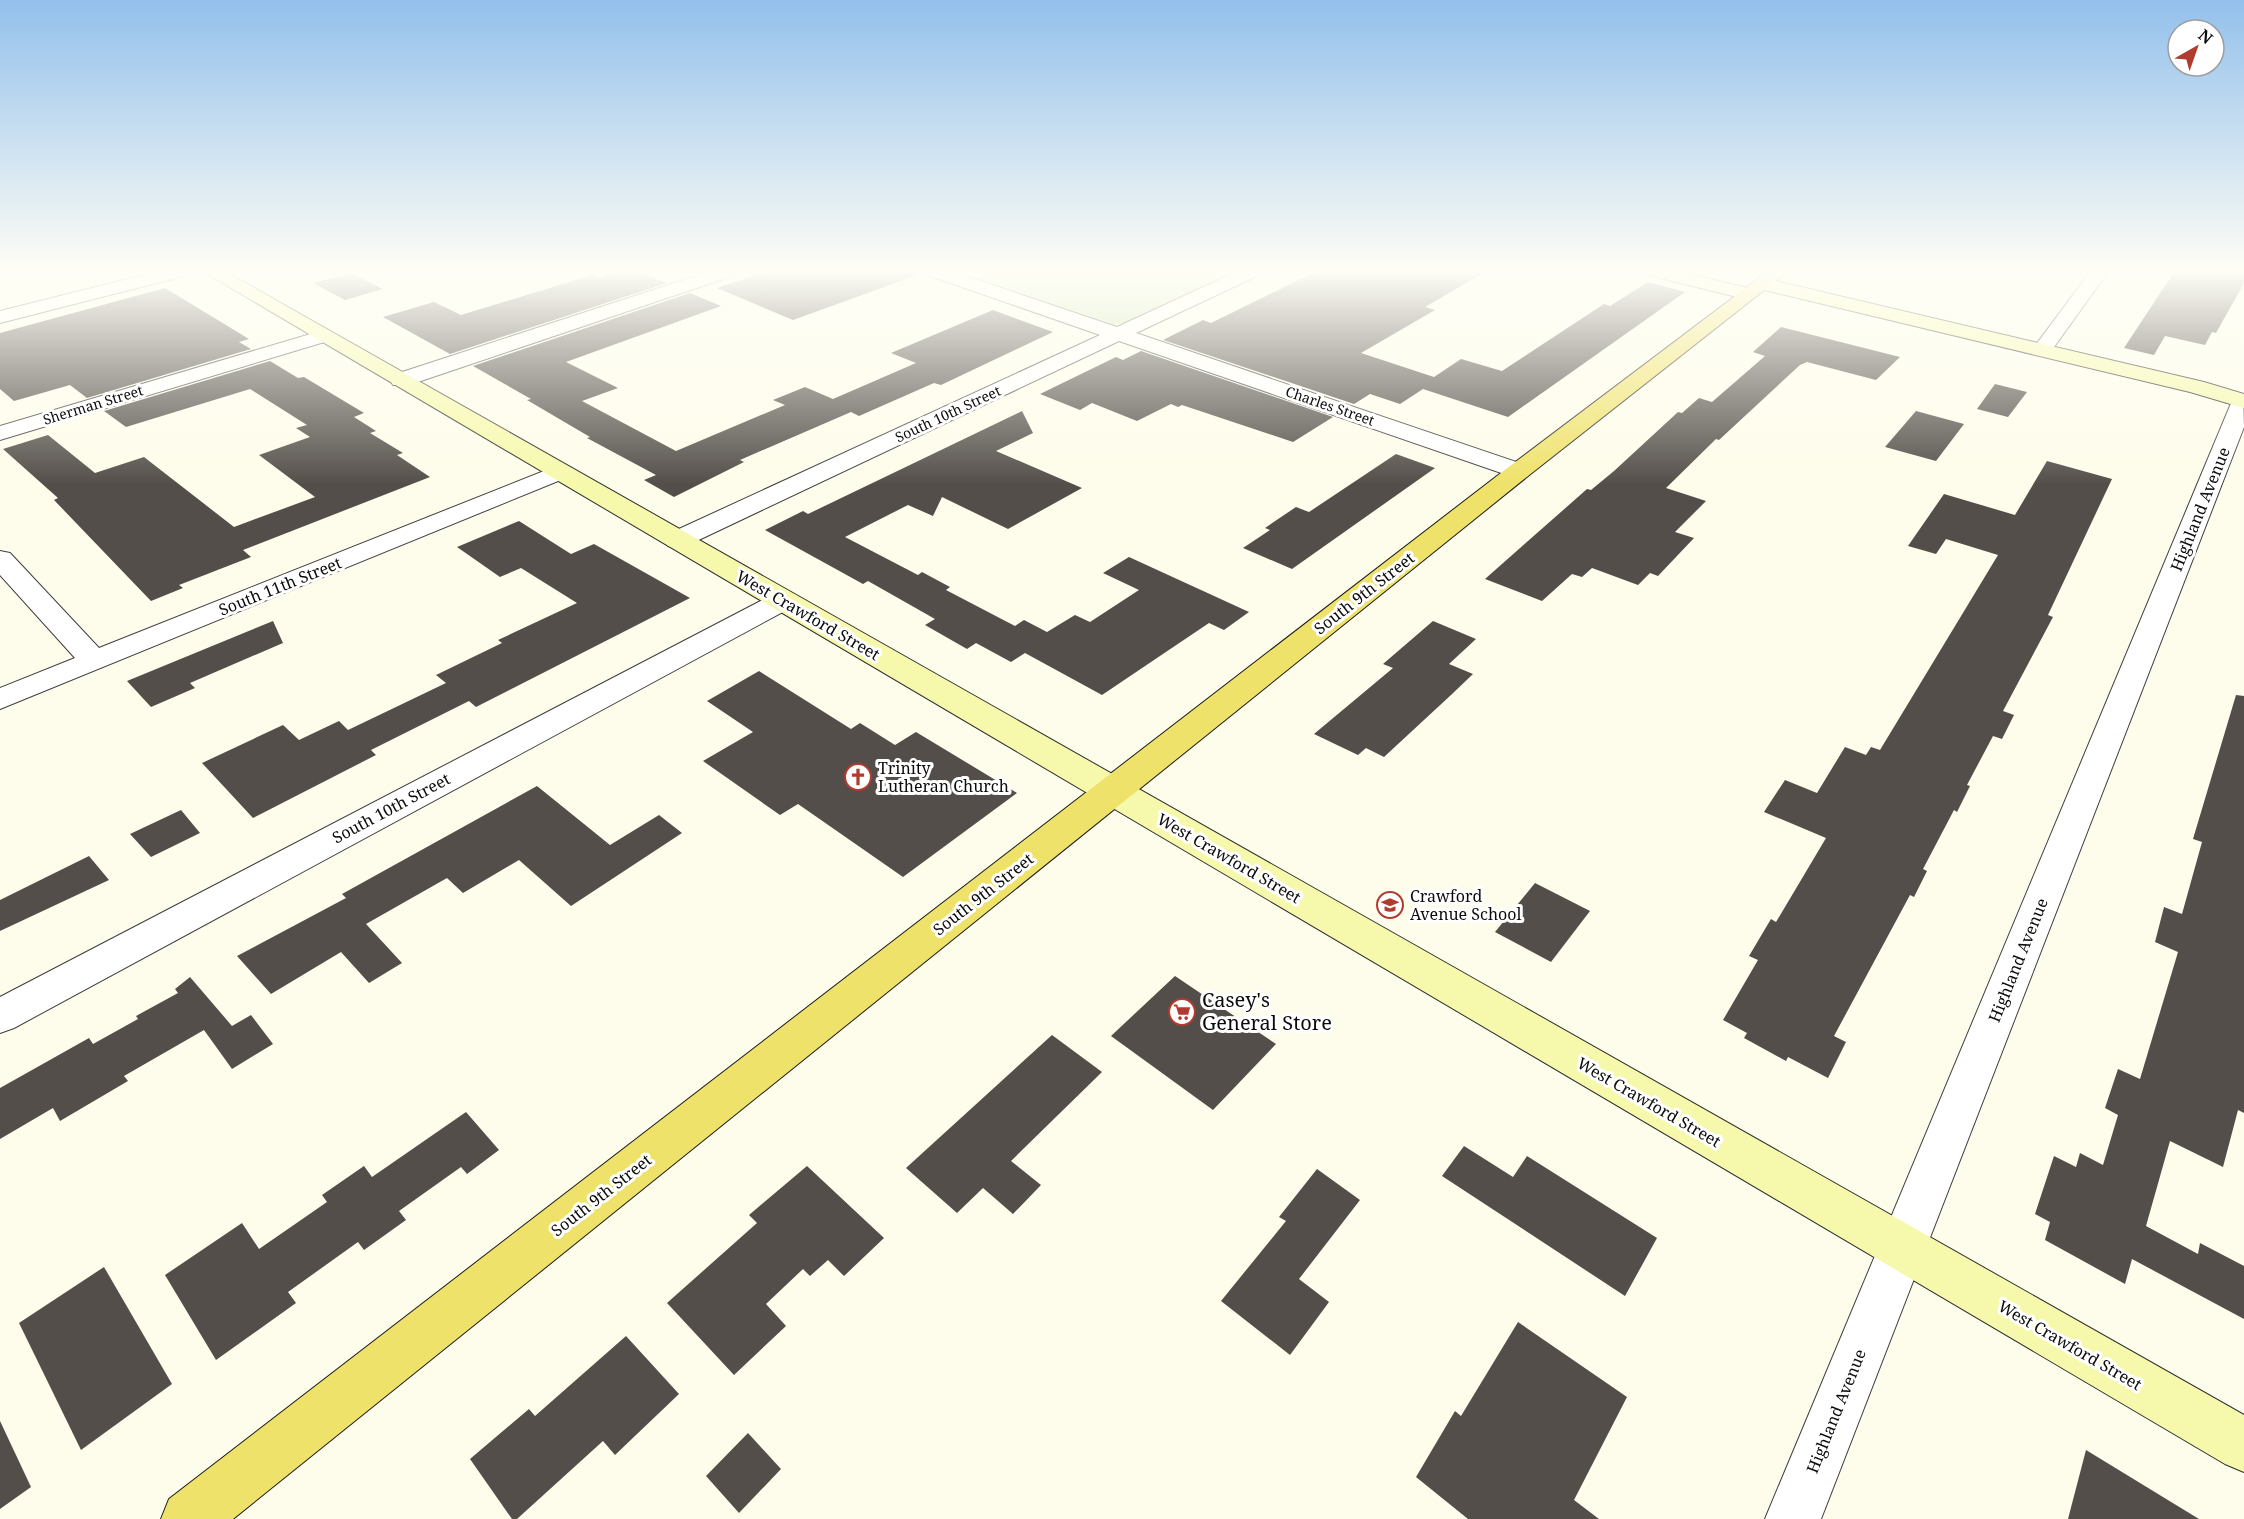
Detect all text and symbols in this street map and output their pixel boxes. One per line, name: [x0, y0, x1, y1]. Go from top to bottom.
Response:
north arrow: [2166, 18, 2226, 78]
text: N: [2194, 24, 2218, 49]
street label: Sherman Street: [41, 380, 145, 429]
street label: South 10th Street: [892, 381, 1004, 446]
street label: Charles Street: [1283, 381, 1377, 430]
street label: Highland Avenue: [2165, 444, 2235, 574]
street label: South 9th Street: [1309, 547, 1419, 639]
street label: South 11th Street: [215, 551, 345, 621]
street label: West Crawford Street: [732, 565, 884, 665]
place label: Trinity Lutheran Church: [878, 757, 1009, 797]
church icon: Trinity Lutheran Church: [843, 762, 873, 792]
street label: South 10th Street: [328, 767, 454, 848]
street label: West Crawford Street: [1153, 808, 1305, 908]
street label: South 9th Street: [928, 848, 1038, 940]
place label: Crawford Avenue School: [1410, 885, 1522, 925]
school or university icon: Crawford Avenue School: [1375, 890, 1405, 920]
street label: Highland Avenue: [1983, 895, 2053, 1025]
place label: Casey's General Store: [1202, 986, 1332, 1036]
supermarket icon: Casey's General Store: [1167, 997, 1197, 1027]
street label: West Crawford Street: [1573, 1052, 1725, 1152]
street label: South 9th Street: [546, 1149, 656, 1241]
street label: West Crawford Street: [1994, 1295, 2146, 1395]
street label: Highland Avenue: [1801, 1346, 1871, 1476]

